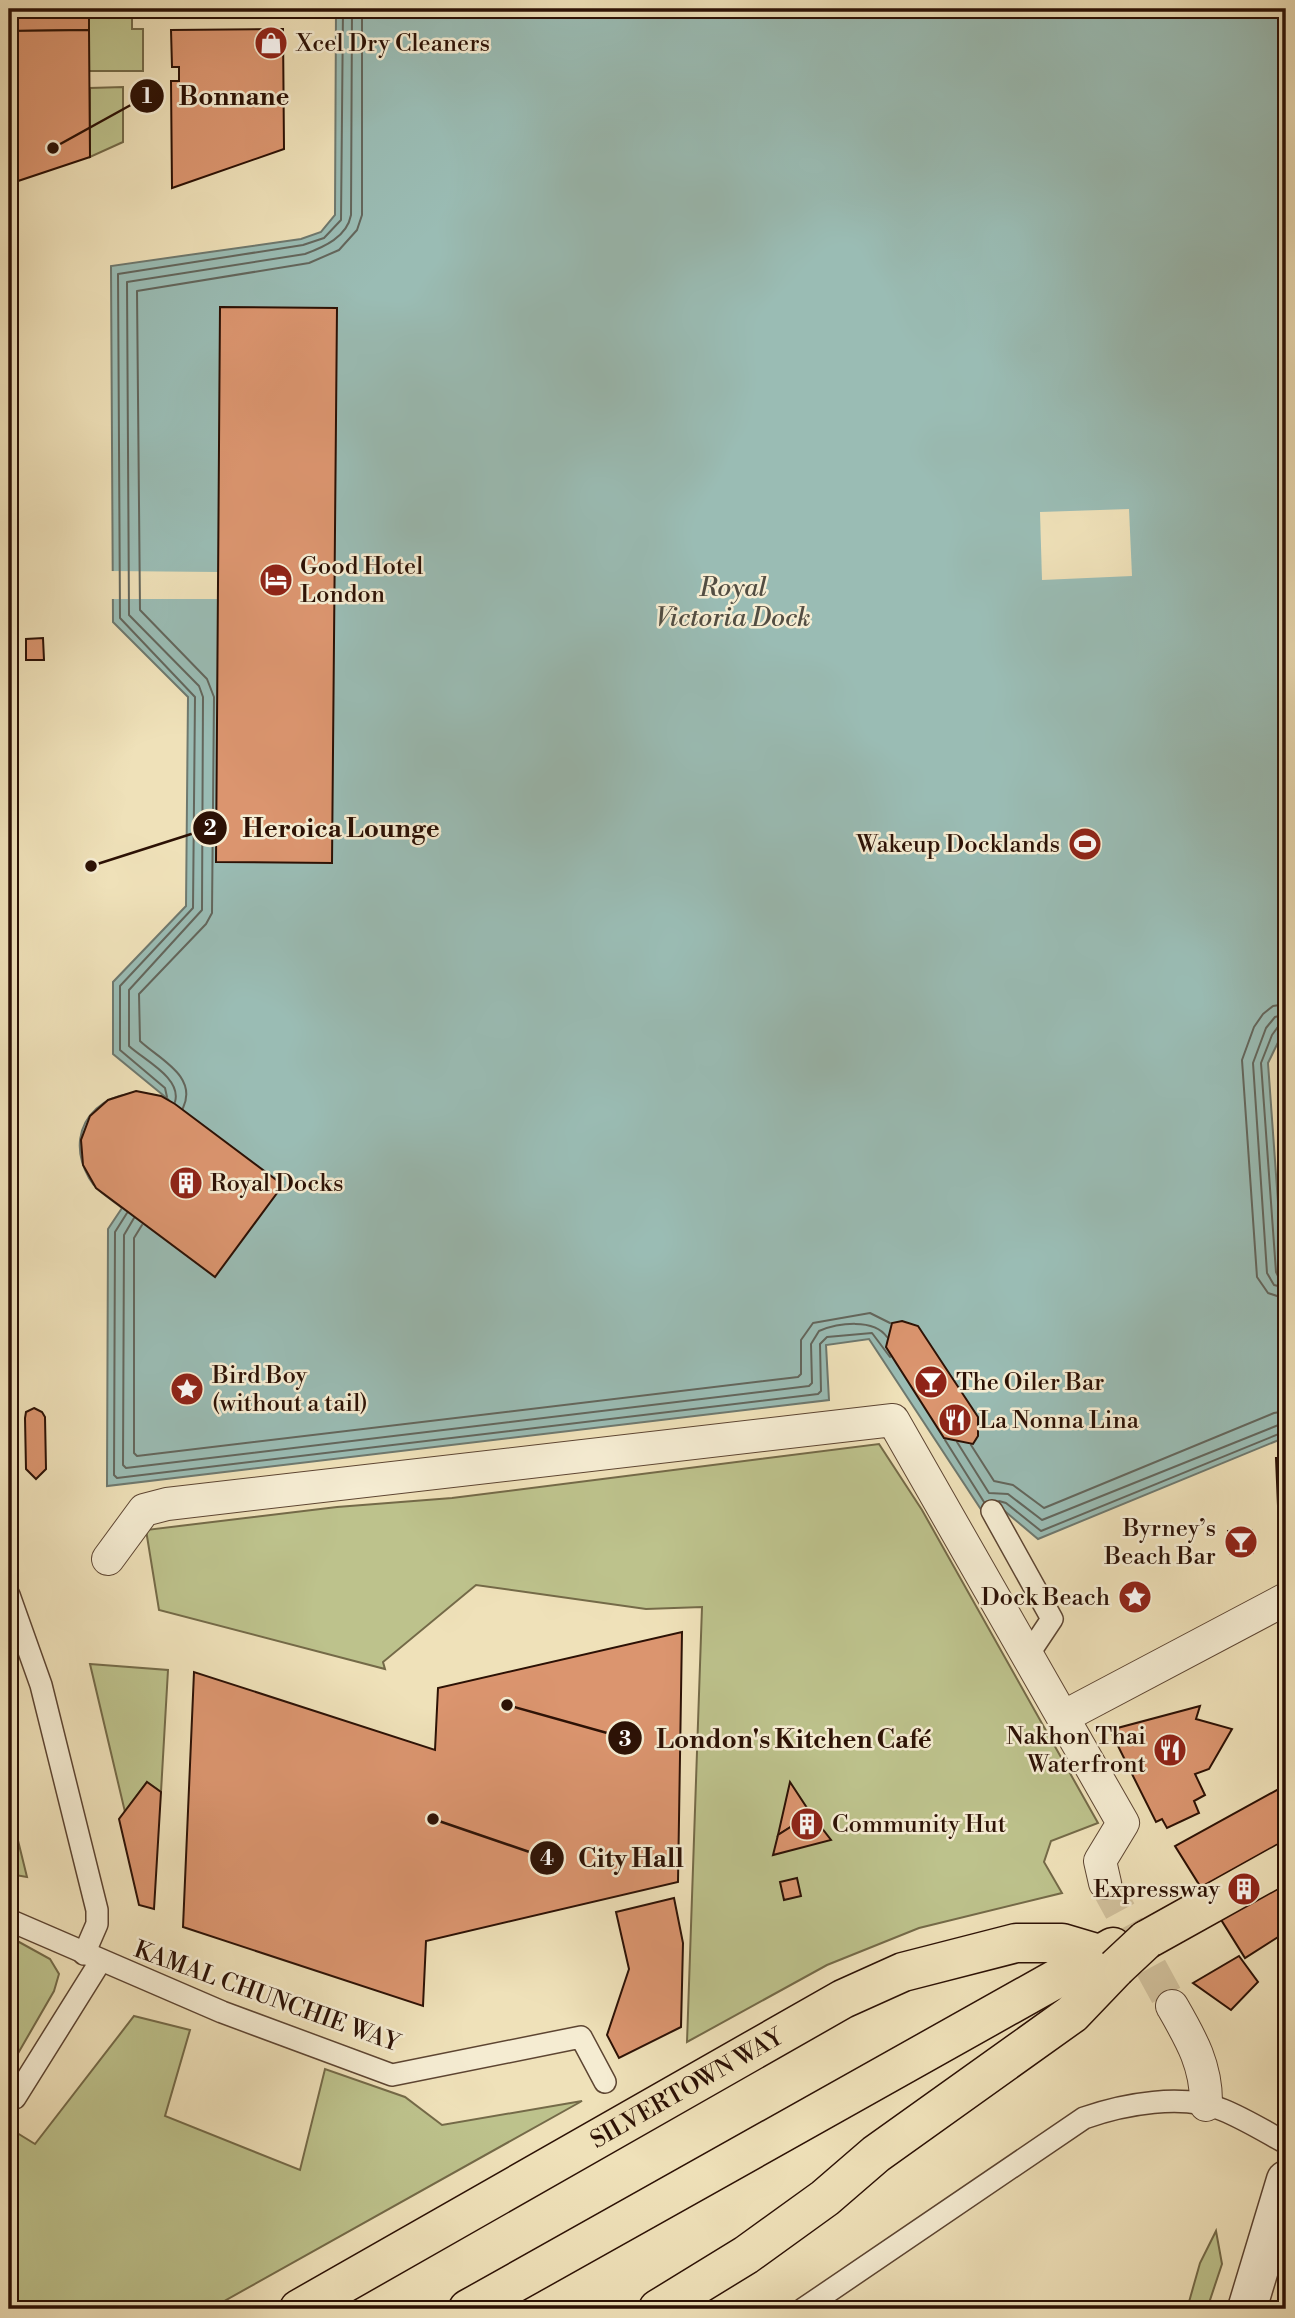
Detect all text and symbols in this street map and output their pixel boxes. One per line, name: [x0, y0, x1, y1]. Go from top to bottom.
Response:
shop icon: Xcel Dry Cleaners: [252, 24, 290, 62]
place label: Xcel Dry Cleaners: [295, 29, 490, 59]
callout: Bonnane: [129, 72, 303, 119]
text: Bonnane: [179, 81, 289, 113]
text: 1: [142, 84, 152, 110]
place label: Good Hotel London: [300, 552, 423, 610]
hotel icon: Good Hotel London: [257, 561, 295, 599]
water label: Royal Victoria Dock: [656, 572, 810, 634]
callout: Heroica Lounge: [193, 805, 453, 852]
text: Heroica Lounge: [242, 813, 440, 845]
text: 2: [203, 816, 217, 842]
sports icon: Wakeup Docklands: [1066, 825, 1104, 863]
place label: Wakeup Docklands: [855, 830, 1060, 860]
building icon: Royal Docks: [167, 1164, 205, 1202]
place label: Royal Docks: [210, 1169, 343, 1199]
place label: Bird Boy (without a tail): [211, 1361, 368, 1419]
bar icon: The Oiler Bar: [912, 1363, 950, 1401]
place label: The Oiler Bar: [956, 1368, 1104, 1398]
place icon: Bird Boy (without a tail): [168, 1370, 206, 1408]
restaurant icon: La Nonna Lina: [936, 1401, 974, 1439]
place label: La Nonna Lina: [979, 1406, 1140, 1436]
place label: Byrney’s Beach Bar: [1103, 1514, 1216, 1572]
bar icon: Byrney’s Beach Bar: [1222, 1523, 1260, 1561]
place icon: Dock Beach: [1116, 1578, 1154, 1616]
place label: Dock Beach: [981, 1583, 1110, 1613]
callout: London's Kitchen Café: [607, 1715, 946, 1762]
place label: Nakhon Thai Waterfront: [1006, 1722, 1146, 1780]
text: London's Kitchen Café: [656, 1724, 932, 1756]
text: 3: [619, 1727, 631, 1753]
restaurant icon: Nakhon Thai Waterfront: [1151, 1731, 1189, 1769]
building icon: Community Hut: [788, 1805, 826, 1843]
place label: Community Hut: [832, 1810, 1007, 1840]
callout: City Hall: [529, 1834, 698, 1881]
text: City Hall: [578, 1843, 684, 1875]
text: 4: [540, 1846, 554, 1872]
building icon: Expressway: [1225, 1870, 1263, 1908]
place label: Expressway: [1093, 1875, 1220, 1905]
street label: KAMAL CHUNCHIE WAY: [130, 1935, 405, 2059]
street label: SILVERTOWN WAY: [585, 2022, 790, 2156]

